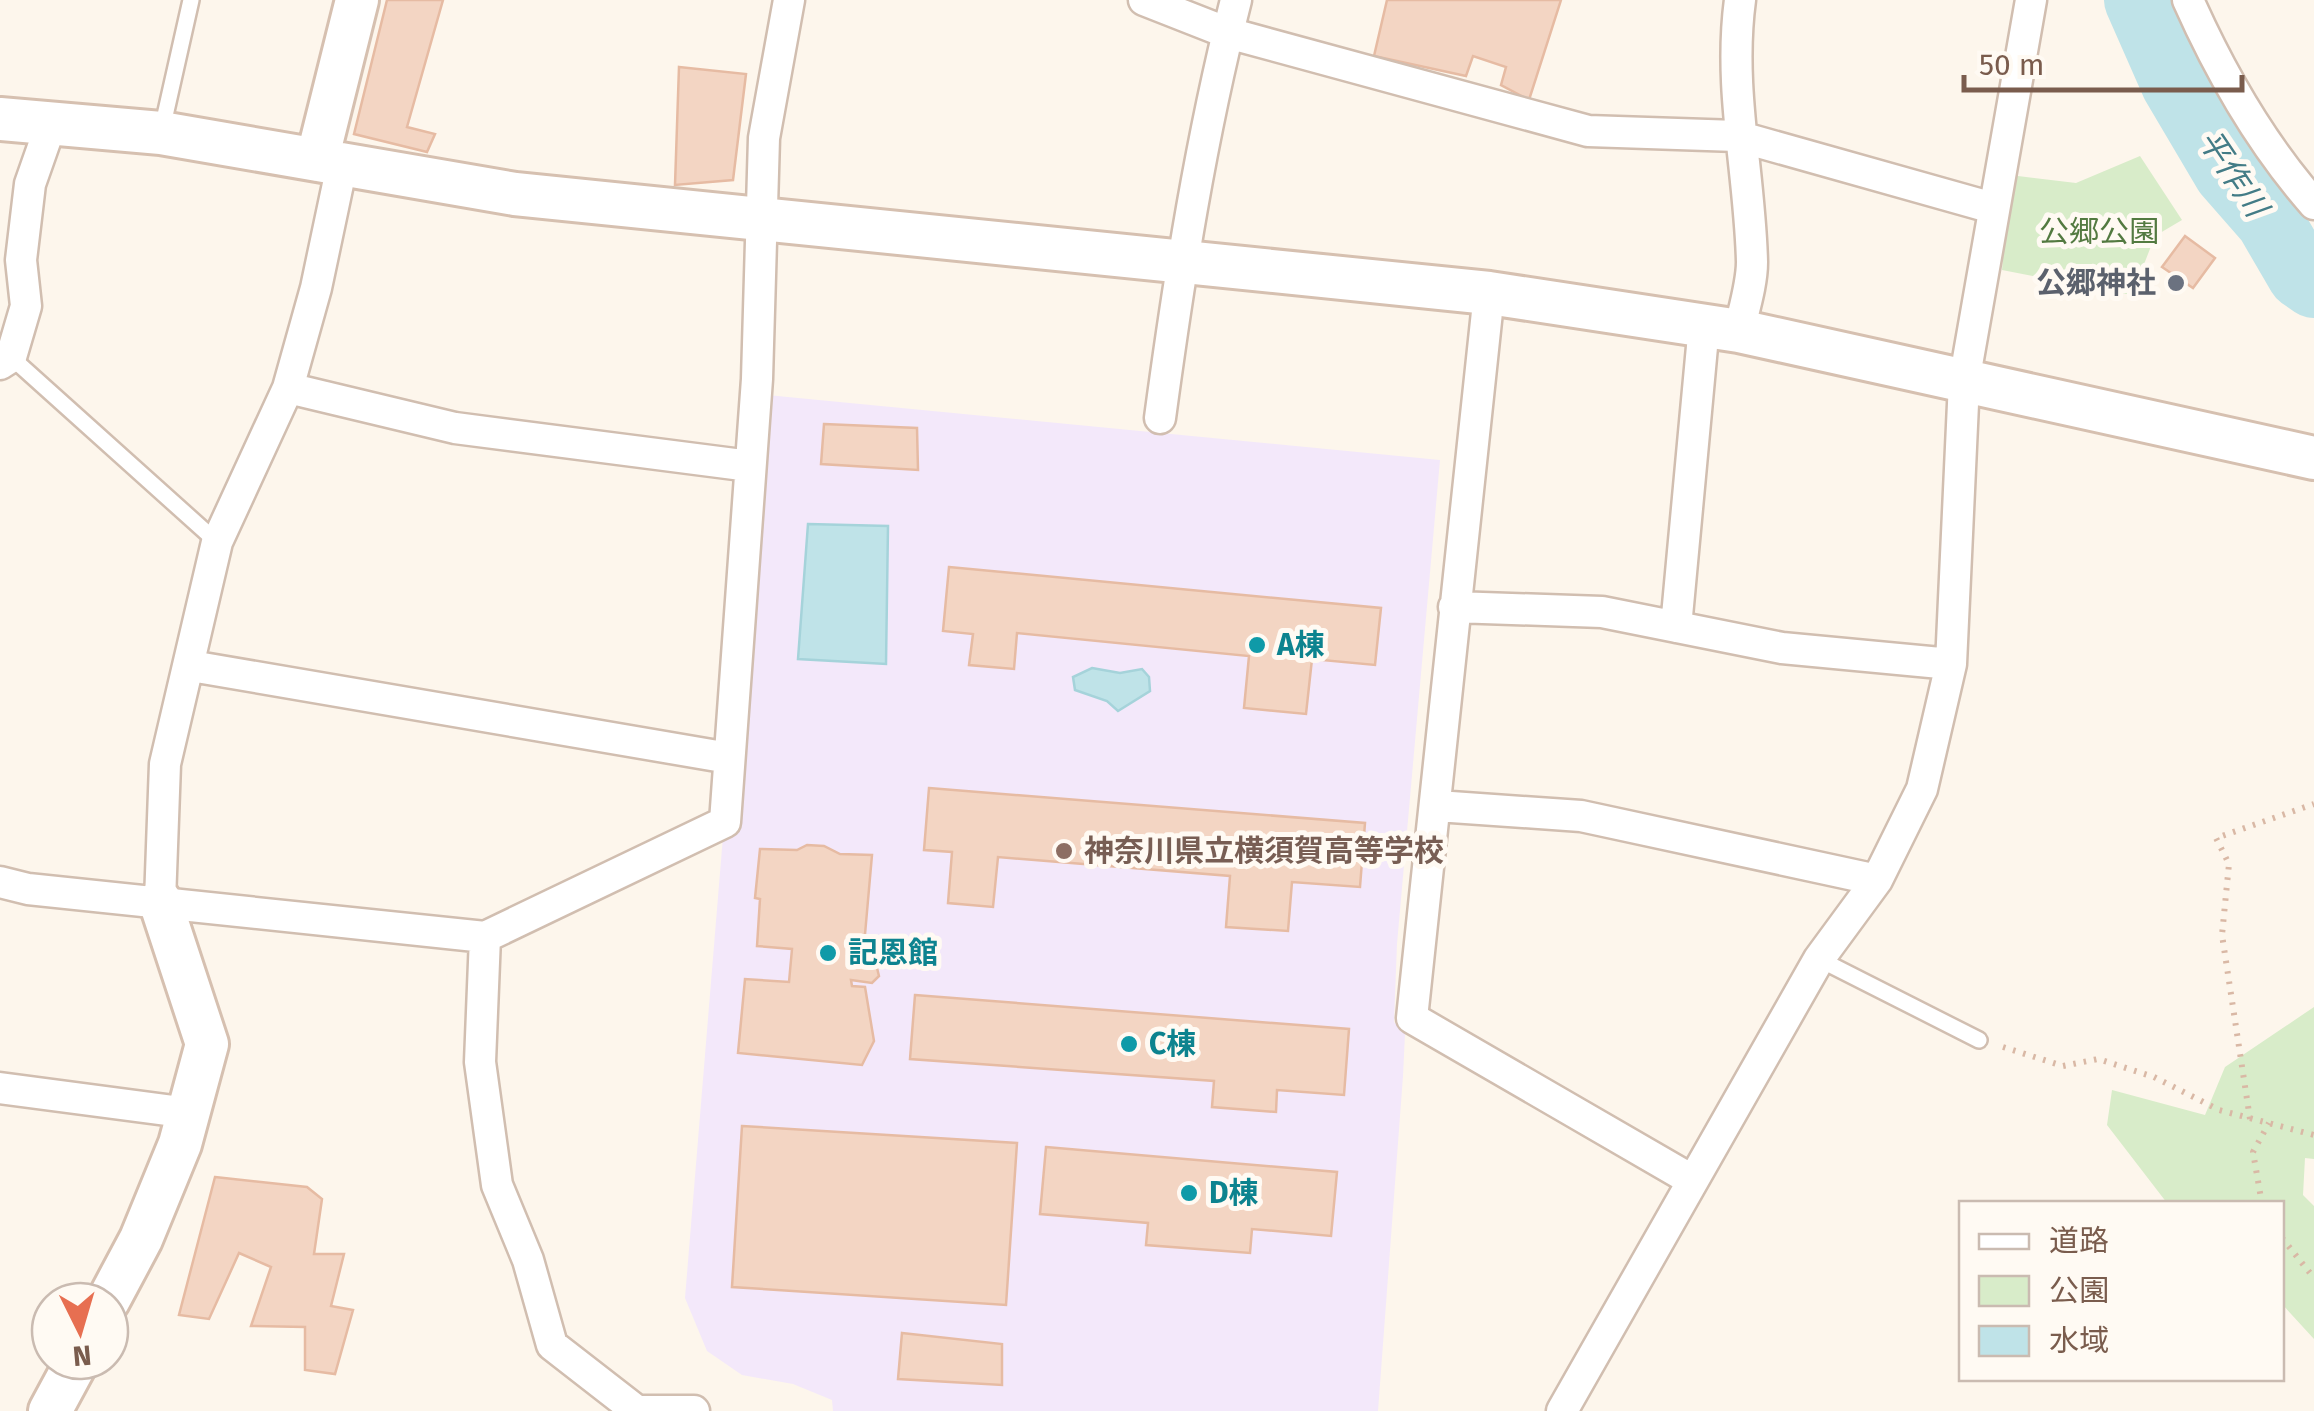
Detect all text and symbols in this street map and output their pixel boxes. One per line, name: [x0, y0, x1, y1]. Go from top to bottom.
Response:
scale bar: [1964, 30, 2242, 92]
text: 50 m: [1979, 47, 2044, 83]
water label: 平作川: [2190, 123, 2277, 226]
park label: 公郷公園: [2039, 214, 2159, 250]
place label: 公郷神社: [2036, 265, 2156, 301]
marker: 公郷神社: [2165, 272, 2187, 294]
place label: A棟: [1276, 627, 1325, 663]
marker: A棟: [1246, 634, 1268, 656]
place label: 神奈川県立横須賀高等学校: [1084, 833, 1444, 869]
marker: 神奈川県立横須賀高等学校: [1053, 840, 1075, 862]
place label: 記恩館: [848, 935, 938, 971]
marker: 記恩館: [817, 942, 839, 964]
place label: C棟: [1149, 1026, 1196, 1062]
marker: C棟: [1118, 1033, 1140, 1055]
place label: D棟: [1209, 1175, 1259, 1211]
marker: D棟: [1178, 1182, 1200, 1204]
legend: [1959, 1201, 2284, 1381]
text: 道路: [2049, 1223, 2109, 1259]
text: 公園: [2049, 1273, 2109, 1309]
north arrow: [30, 1281, 130, 1381]
text: 水域: [2049, 1323, 2109, 1359]
text: N: [71, 1338, 93, 1373]

